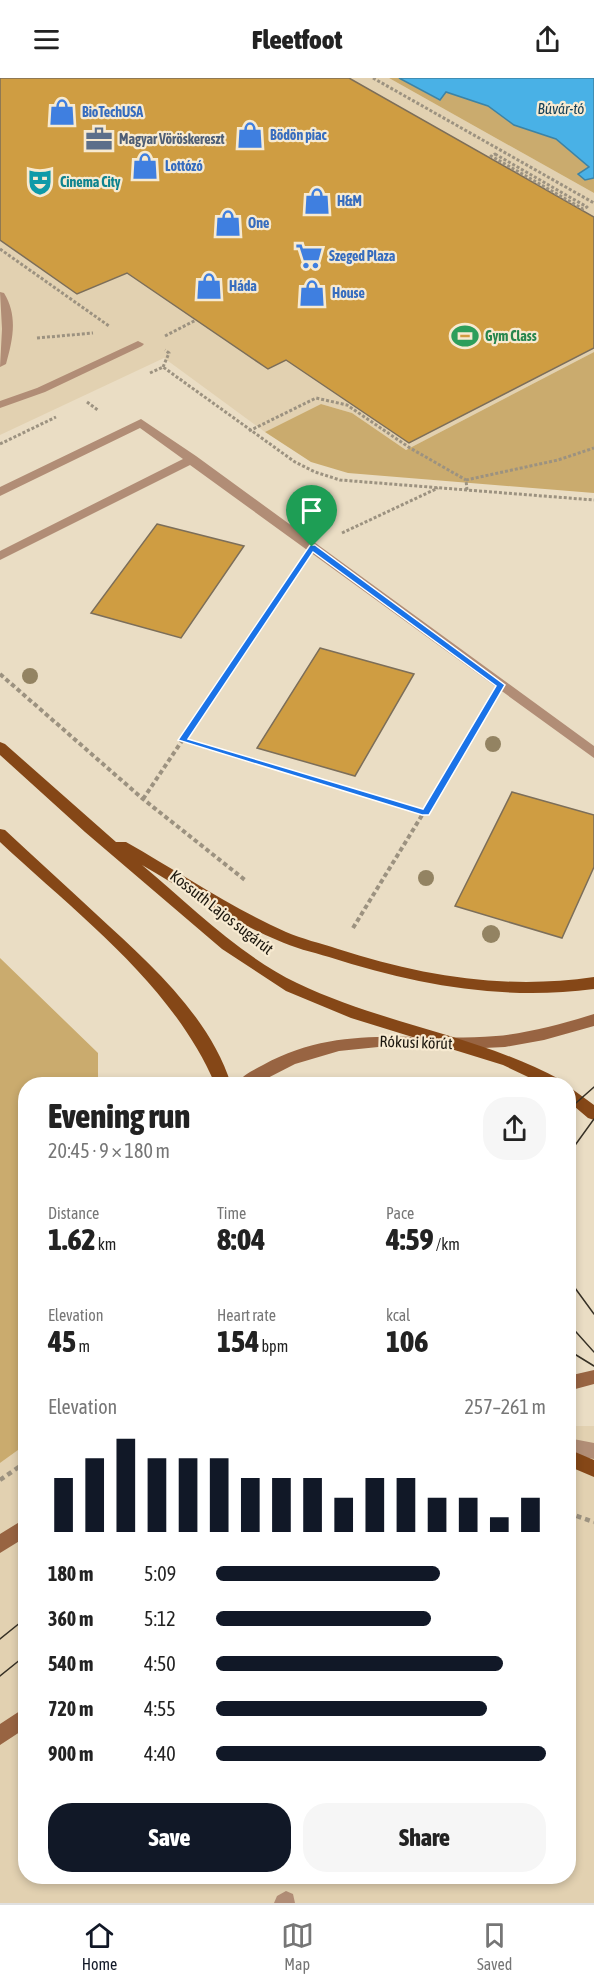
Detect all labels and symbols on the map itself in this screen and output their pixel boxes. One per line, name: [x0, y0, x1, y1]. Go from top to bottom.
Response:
shop icon: BioTechUSA: [47, 97, 77, 127]
water label: Búvár-tó: [538, 100, 584, 117]
place label: BioTechUSA: [82, 104, 143, 120]
shop icon: Bödön piac: [235, 120, 265, 150]
office icon: Magyar Vöröskereszt: [84, 124, 114, 154]
place label: Bödön piac: [270, 127, 328, 143]
place label: Magyar Vöröskereszt: [119, 131, 225, 147]
shop icon: Lottózó: [130, 151, 160, 181]
place label: Lottózó: [165, 158, 203, 174]
theatre icon: Cinema City: [25, 167, 55, 197]
place label: Cinema City: [60, 174, 121, 190]
shop icon: H&M: [302, 186, 332, 216]
place label: H&M: [337, 193, 362, 209]
shop icon: One: [213, 208, 243, 238]
place label: One: [248, 215, 269, 231]
supermarket icon: Szeged Plaza: [294, 241, 324, 271]
place label: Szeged Plaza: [329, 248, 396, 264]
shop icon: Háda: [194, 271, 224, 301]
place label: Háda: [229, 278, 257, 294]
shop icon: House: [297, 278, 327, 308]
place label: House: [332, 285, 365, 301]
sports icon: Gym Class: [450, 321, 480, 351]
place label: Gym Class: [485, 328, 537, 344]
pin: [286, 485, 337, 547]
street label: Kossuth Lajos sugárút: [166, 866, 277, 959]
street label: Rókusi körút: [379, 1032, 453, 1052]

